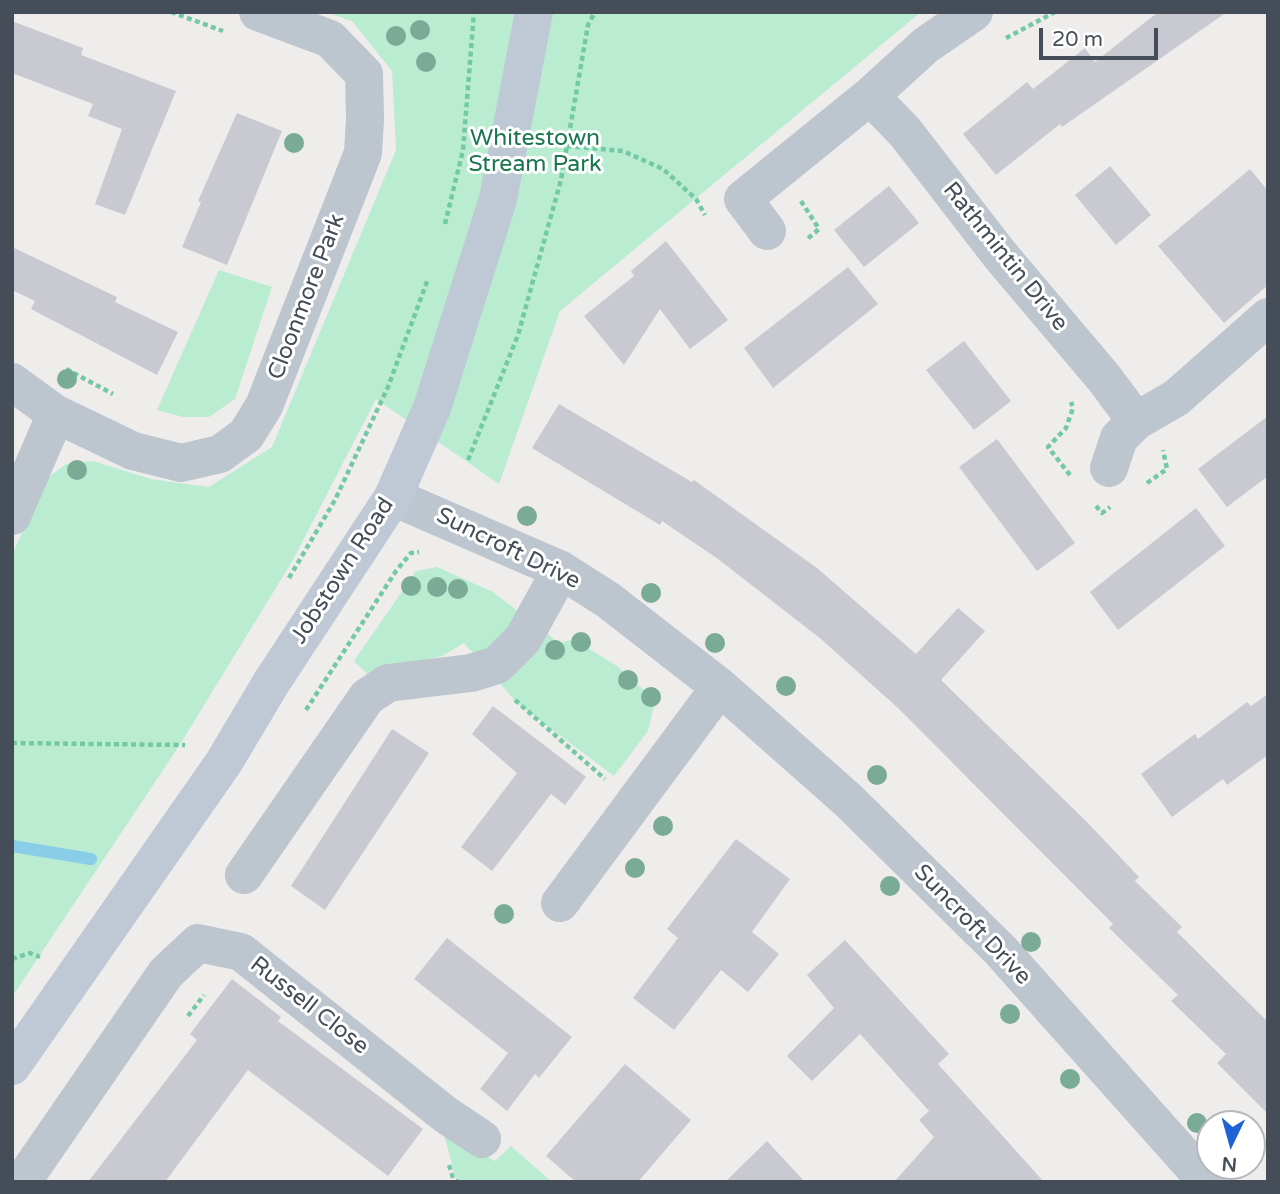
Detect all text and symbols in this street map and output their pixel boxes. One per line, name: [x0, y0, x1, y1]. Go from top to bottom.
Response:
scale bar: [1042, 14, 1161, 58]
text: 20 m: [1052, 27, 1103, 52]
park label: Whitestown Stream Park: [468, 125, 602, 179]
street label: Rathmintin Drive: [937, 177, 1073, 337]
street label: Cloonmore Park: [263, 210, 351, 384]
street label: Jobstown Road: [286, 493, 400, 649]
street label: Suncroft Drive: [432, 502, 584, 596]
street label: Suncroft Drive: [908, 859, 1036, 991]
street label: Russell Close: [244, 951, 374, 1061]
north arrow: [1196, 1110, 1266, 1180]
text: N: [1221, 1152, 1238, 1176]

